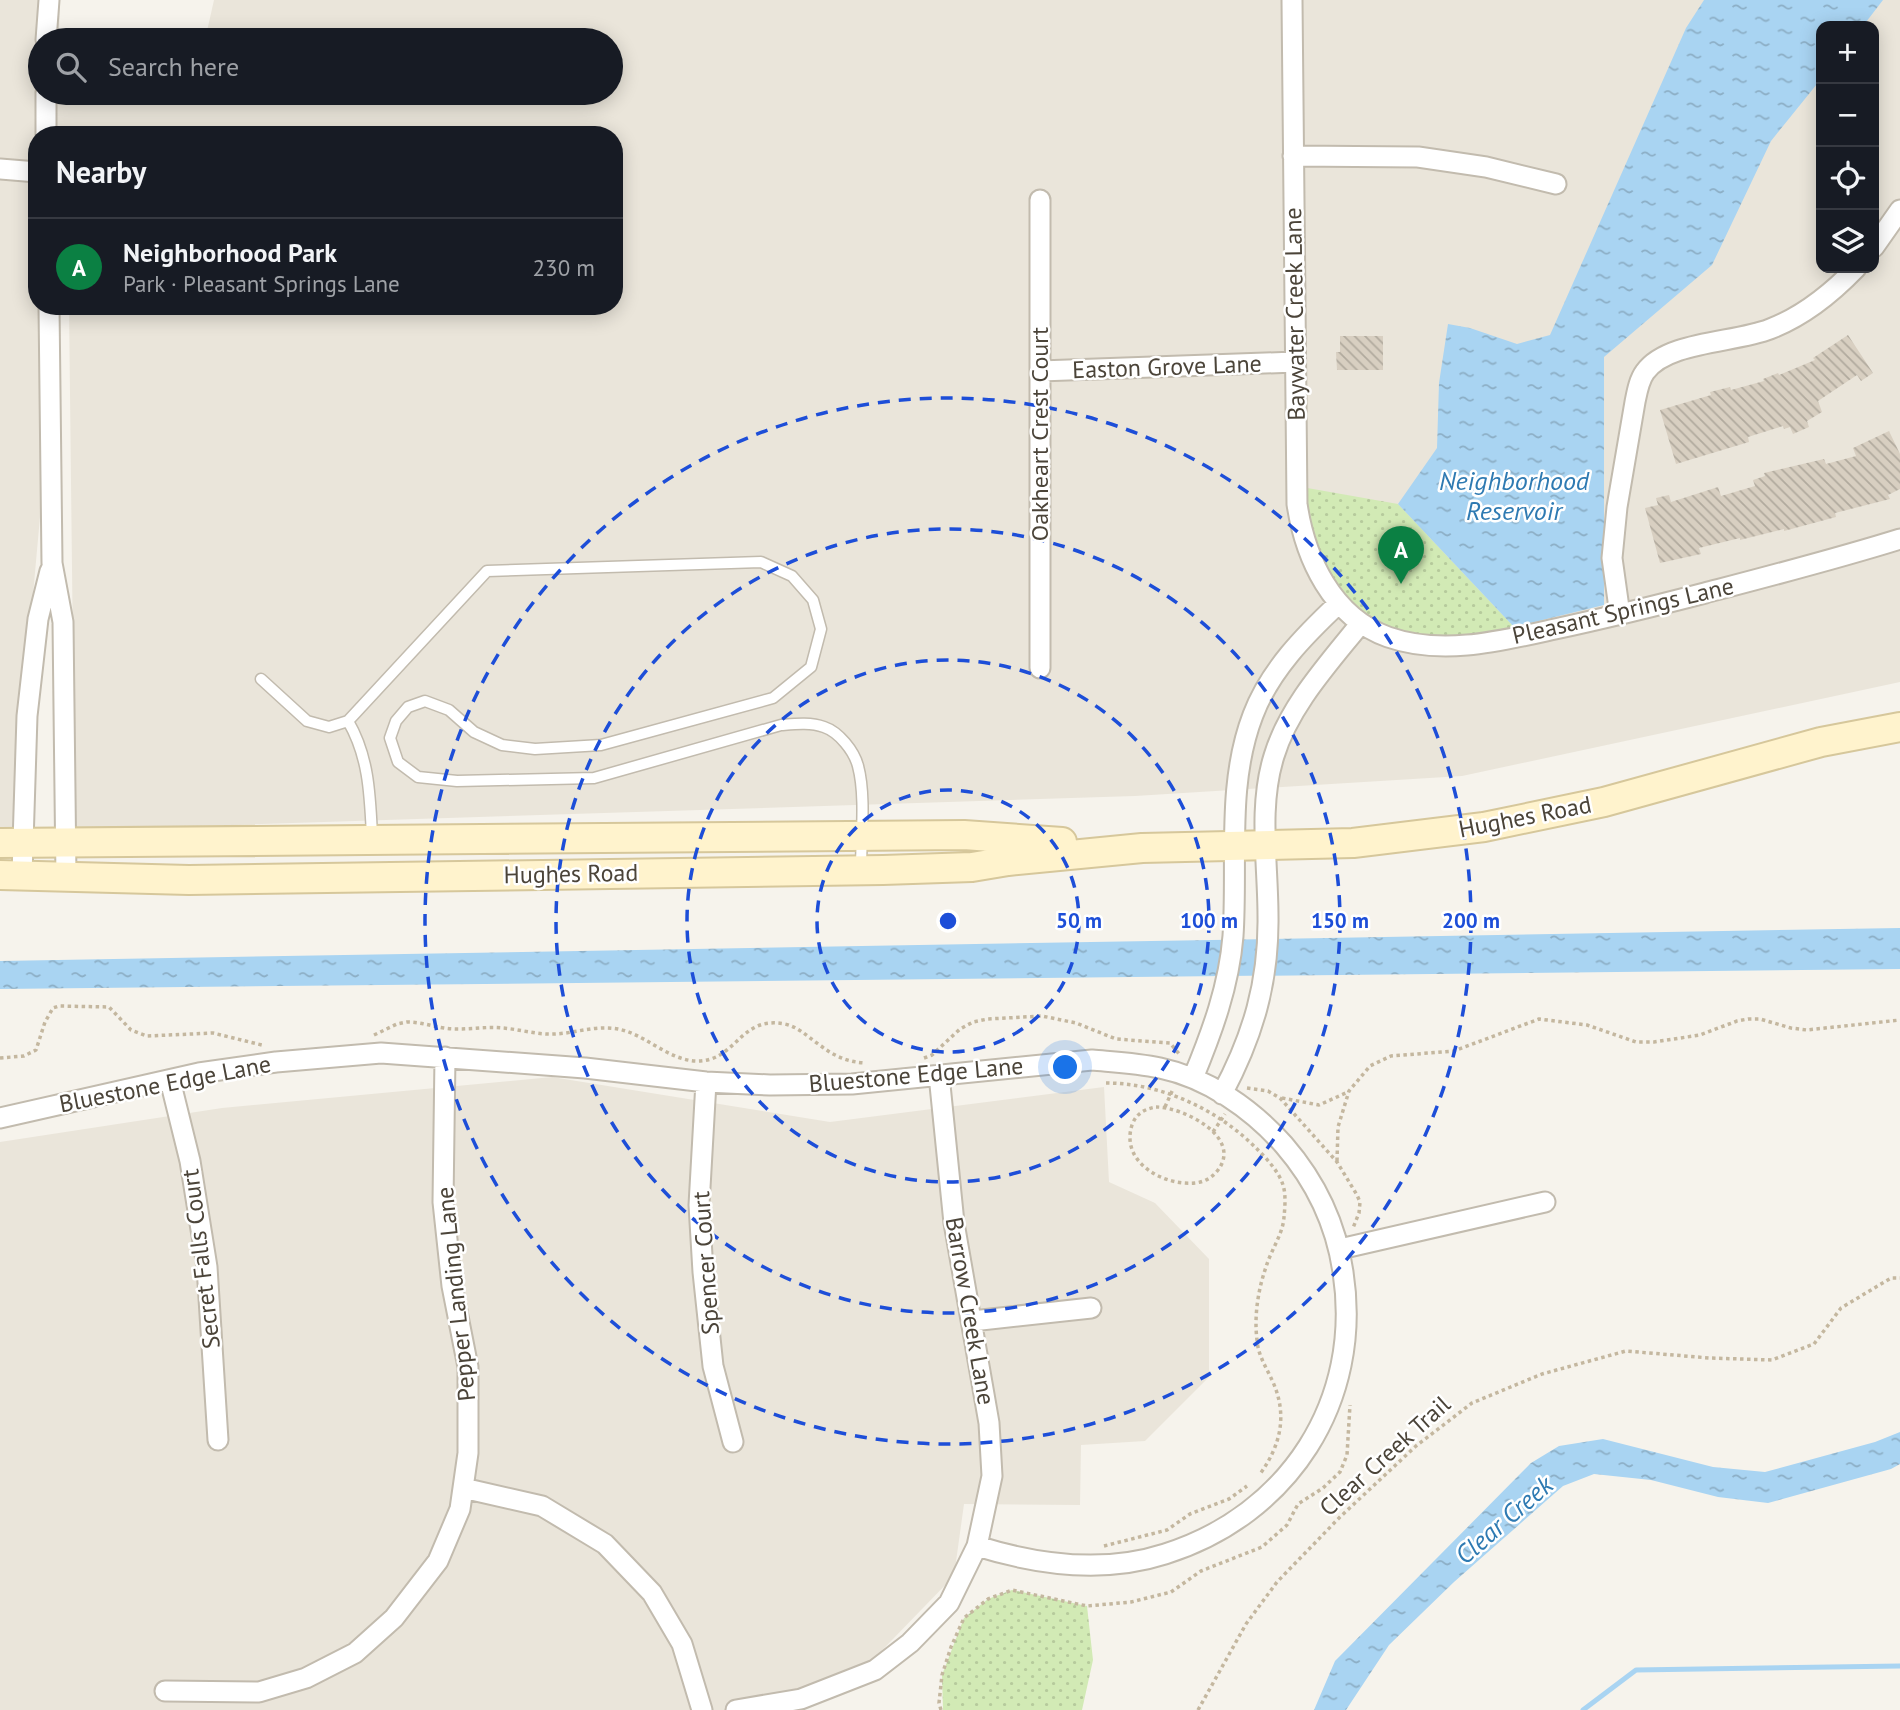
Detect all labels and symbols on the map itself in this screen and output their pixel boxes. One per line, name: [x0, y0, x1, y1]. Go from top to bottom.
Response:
street label: Baywater Creek Lane: [1277, 207, 1312, 421]
street label: Oakheart Crest Court: [1024, 327, 1055, 541]
street label: Easton Grove Lane: [1072, 348, 1262, 385]
water label: Neighborhood Reservoir: [1439, 464, 1590, 527]
pin: A: [1378, 526, 1424, 584]
street label: Pleasant Springs Lane: [1509, 570, 1737, 651]
street label: Hughes Road: [1456, 788, 1594, 845]
street label: Hughes Road: [503, 857, 639, 890]
text: 50 m: [1056, 907, 1102, 934]
text: 100 m: [1180, 907, 1238, 934]
text: 150 m: [1311, 907, 1369, 934]
text: 200 m: [1442, 907, 1500, 934]
centre of rings: [936, 909, 960, 933]
street label: Bluestone Edge Lane: [56, 1048, 273, 1119]
street label: Bluestone Edge Lane: [807, 1050, 1024, 1099]
your location: [1048, 1050, 1082, 1084]
street label: Secret Falls Court: [174, 1167, 227, 1351]
street label: Pepper Landing Lane: [429, 1185, 482, 1403]
street label: Spencer Court: [685, 1190, 726, 1336]
street label: Barrow Creek Lane: [939, 1215, 1002, 1407]
street label: Clear Creek Trail: [1313, 1389, 1457, 1523]
water label: Clear Creek: [1448, 1467, 1560, 1571]

